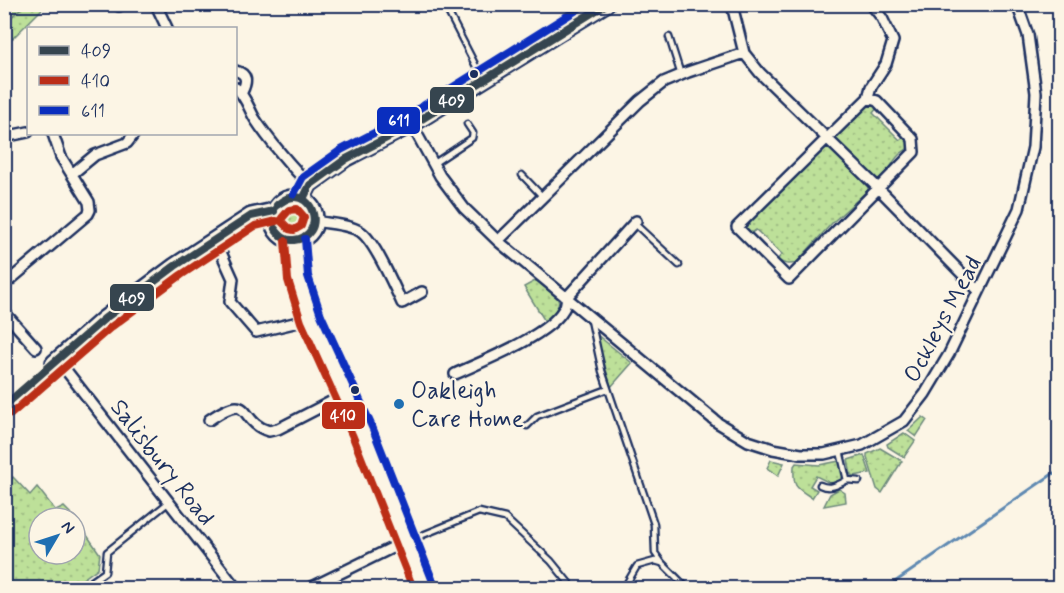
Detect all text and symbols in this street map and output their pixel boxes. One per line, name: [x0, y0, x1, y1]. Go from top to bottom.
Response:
legend: [27, 27, 237, 135]
text: 409: [81, 40, 111, 64]
unlabelled marker: [468, 68, 480, 80]
text: 410: [81, 70, 110, 94]
line badge: 409: [429, 86, 475, 114]
text: 409: [439, 91, 465, 112]
text: 611: [81, 100, 105, 124]
line badge: 611: [376, 106, 421, 135]
text: 611: [388, 111, 410, 132]
street label: Ockleys Mead: [897, 251, 990, 388]
line badge: 409: [109, 283, 155, 312]
text: 409: [119, 289, 145, 310]
place label: Oakleigh Care Home: [411, 376, 524, 435]
unlabelled marker: [349, 384, 361, 396]
street label: Salisbury Road: [103, 393, 221, 533]
marker: Oakleigh Care Home: [392, 397, 406, 411]
line badge: 410: [321, 401, 366, 430]
text: 410: [330, 406, 356, 427]
north arrow: [27, 506, 87, 566]
text: N: [56, 517, 79, 538]

